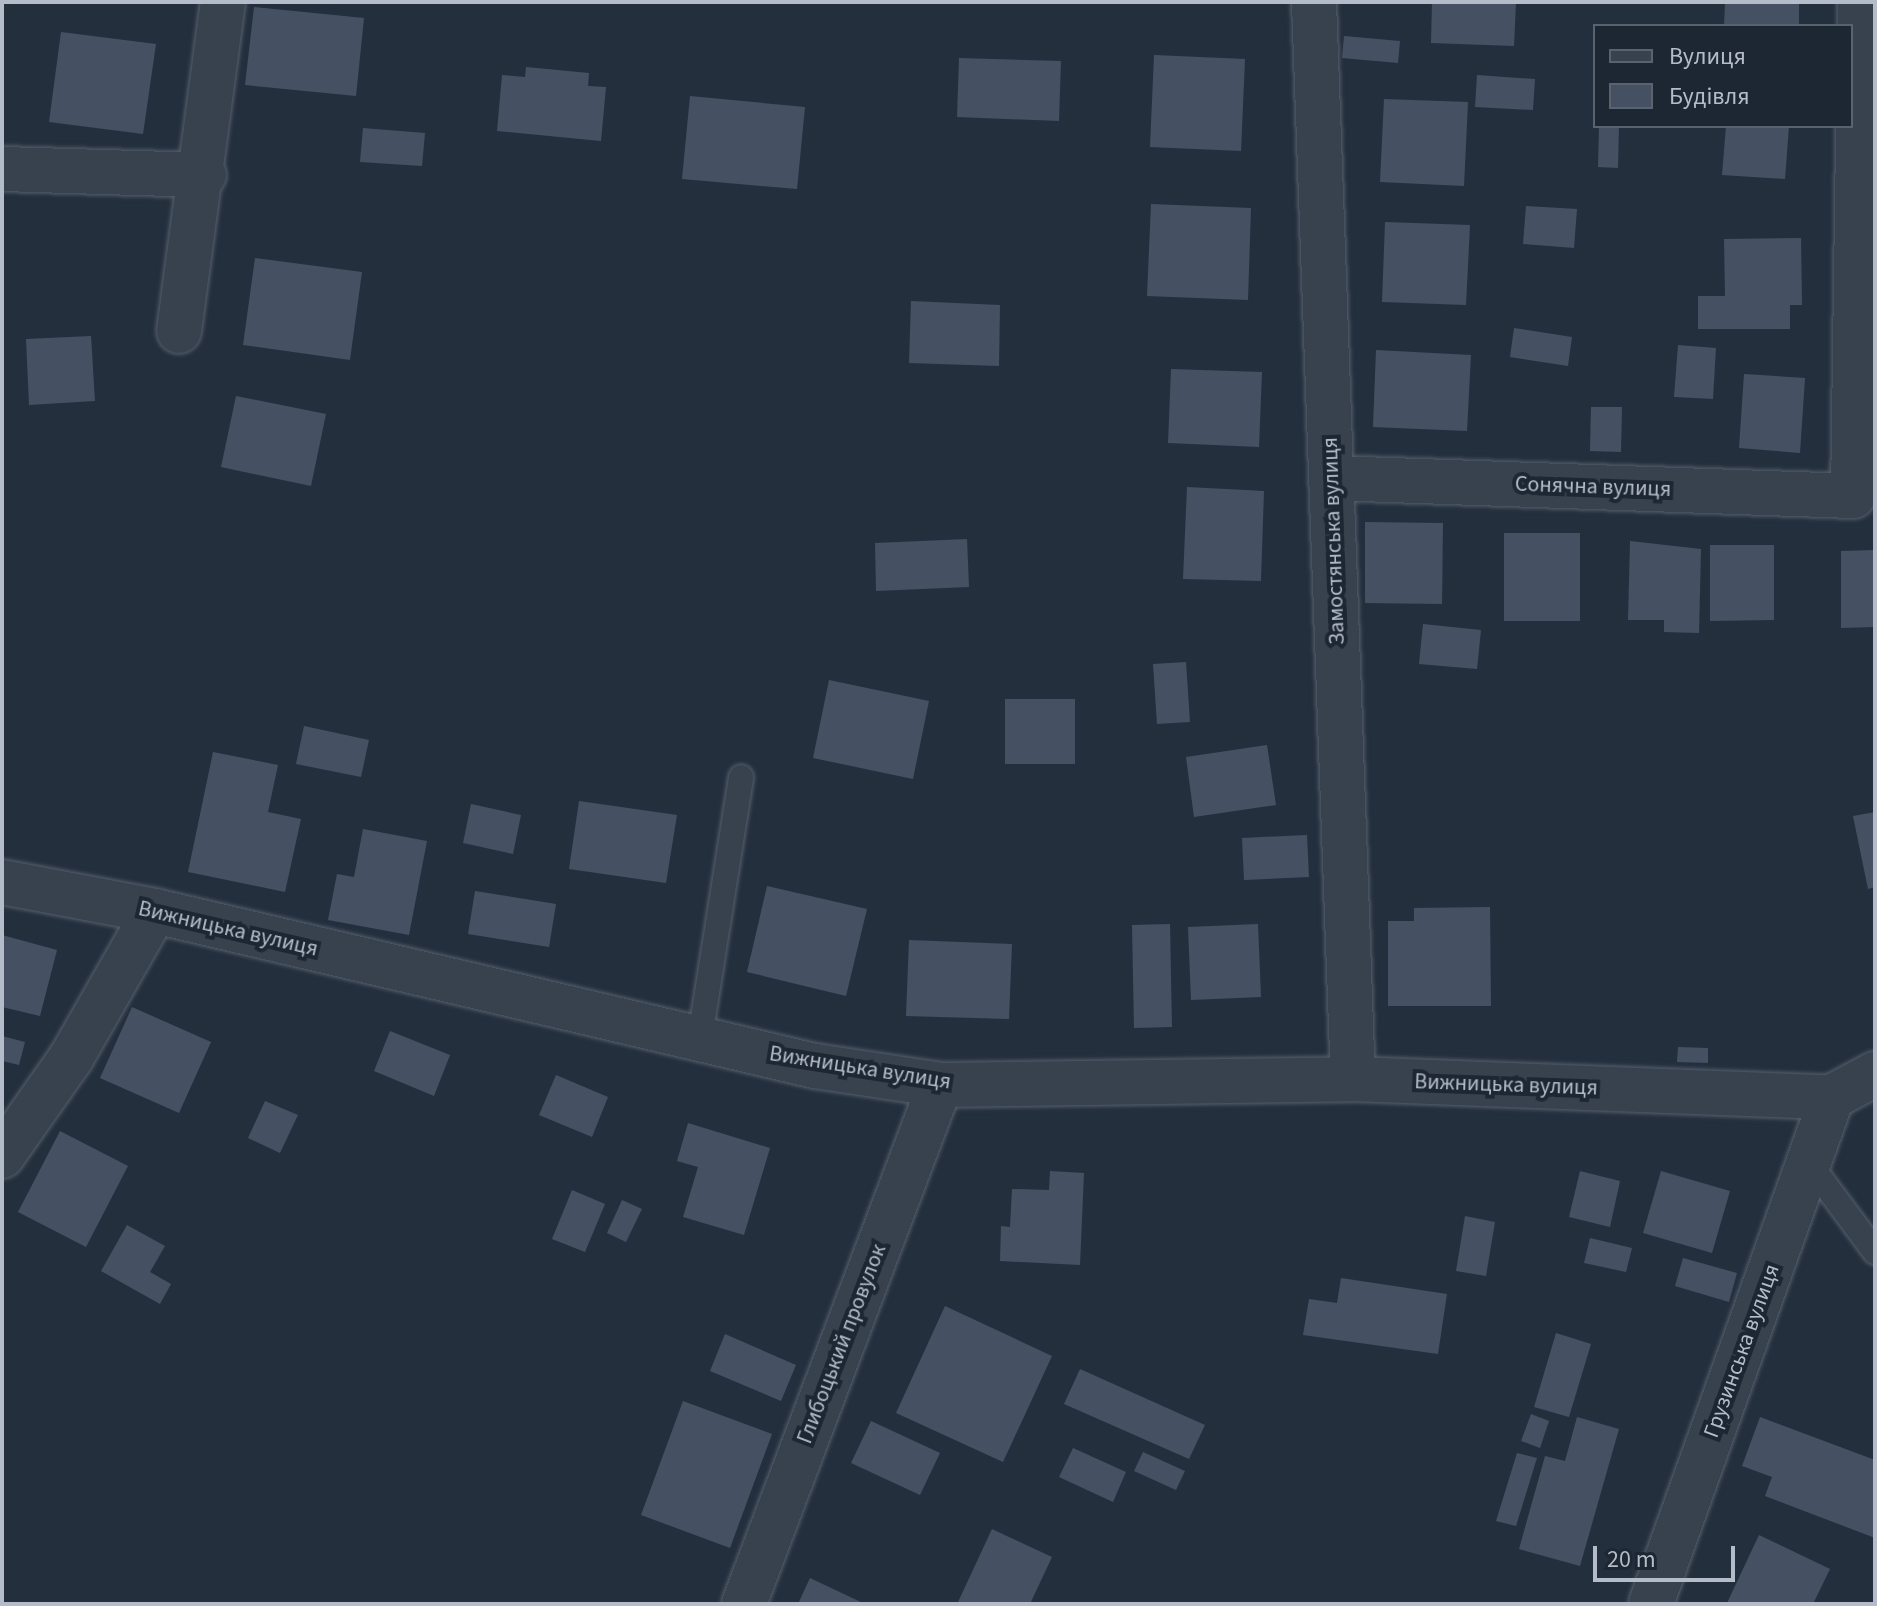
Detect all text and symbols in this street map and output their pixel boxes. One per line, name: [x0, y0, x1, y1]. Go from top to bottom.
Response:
legend: [1593, 24, 1853, 128]
text: Вулиця: [1669, 39, 1746, 74]
text: Будівля: [1669, 79, 1750, 114]
street label: Замостянська вулиця: [1317, 437, 1351, 645]
street label: Сонячна вулиця: [1514, 471, 1672, 503]
street label: Вижницька вулиця: [136, 896, 320, 962]
street label: Вижницька вулиця: [767, 1041, 953, 1095]
street label: Вижницька вулиця: [1414, 1069, 1598, 1101]
street label: Глибоцький провулок: [792, 1240, 892, 1448]
street label: Грузинська вулиця: [1698, 1261, 1786, 1441]
scale bar: [1597, 1530, 1739, 1580]
text: 20 m: [1607, 1542, 1656, 1577]

